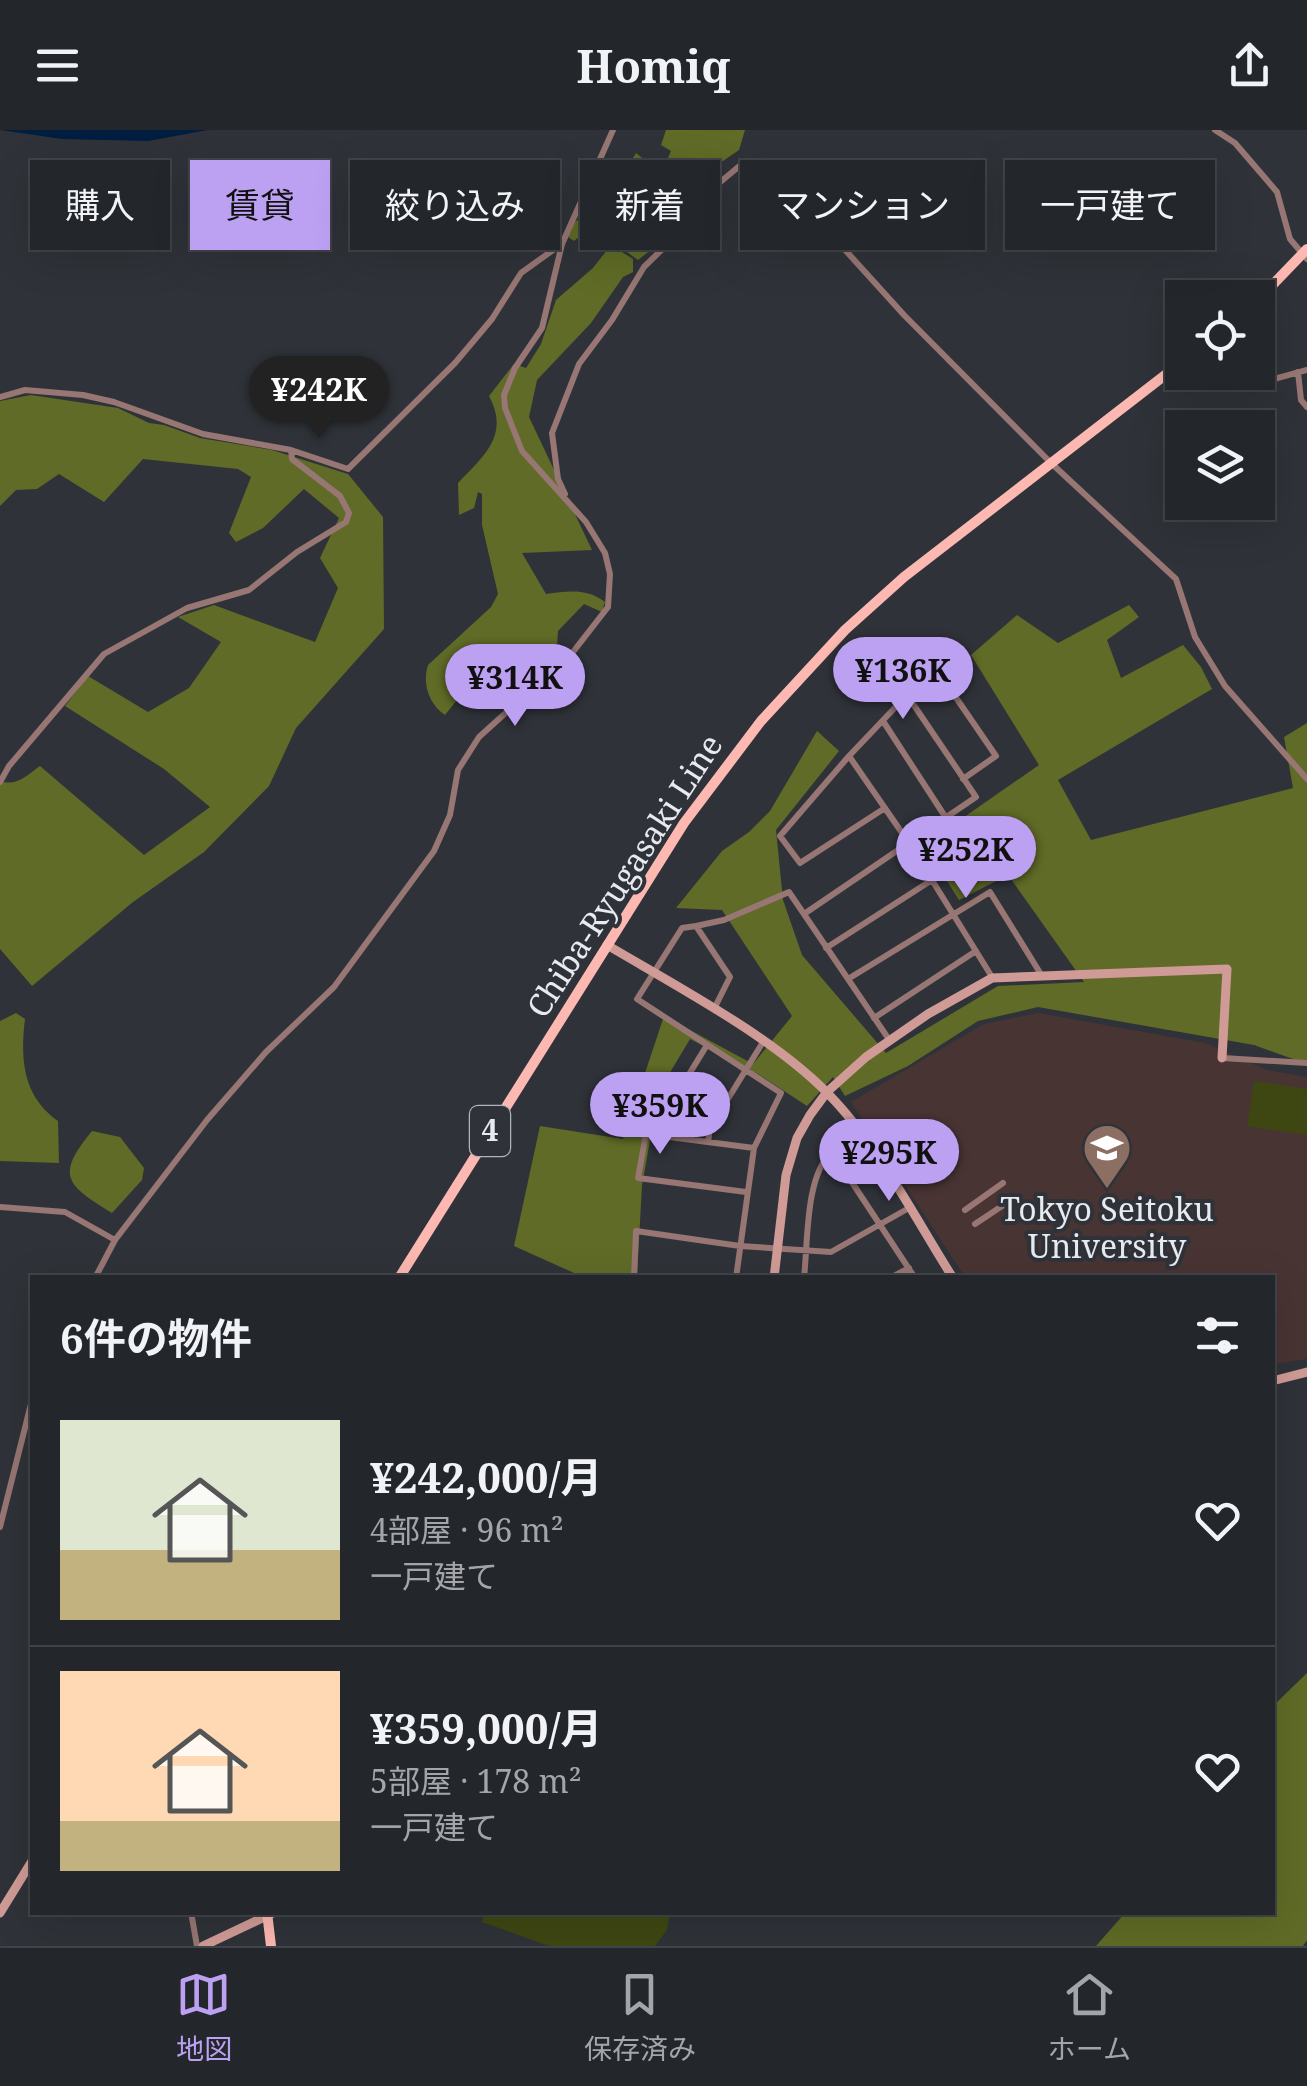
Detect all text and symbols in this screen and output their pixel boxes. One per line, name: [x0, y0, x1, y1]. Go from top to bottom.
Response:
text: Homiq: [577, 35, 730, 96]
icon: menu: [30, 38, 85, 93]
icon: share: [1222, 38, 1277, 93]
chip: 購入: [30, 160, 170, 250]
chip: 賃貸: [190, 160, 330, 250]
chip: 絞り込み: [350, 160, 560, 250]
chip: 新着: [580, 160, 720, 250]
chip: マンション: [740, 160, 985, 250]
chip: 一戸建て: [1005, 160, 1215, 250]
map controls: [1165, 280, 1275, 520]
button: locate: [1165, 280, 1275, 390]
pin: ¥242K: [249, 356, 389, 441]
text: ¥242K: [271, 367, 367, 410]
button: layers: [1165, 410, 1275, 520]
pin: ¥136K: [833, 637, 973, 722]
pin: ¥314K: [445, 644, 585, 729]
text: ¥136K: [855, 648, 951, 691]
text: ¥314K: [467, 655, 563, 698]
street label: Chiba-Ryugasaki Line: [516, 725, 731, 1025]
pin: ¥252K: [896, 816, 1036, 901]
text: ¥252K: [918, 827, 1014, 870]
pin: ¥359K: [590, 1072, 730, 1157]
text: ¥359K: [612, 1083, 708, 1126]
road number: 4: [470, 1106, 510, 1156]
pin: ¥295K: [819, 1119, 959, 1204]
school or university icon: Tokyo Seitoku University: [1081, 1122, 1133, 1190]
text: ¥295K: [841, 1130, 937, 1173]
place label: Tokyo Seitoku University: [1000, 1187, 1214, 1267]
icon: filters: [1190, 1308, 1245, 1363]
text: 6件の物件: [60, 1309, 252, 1366]
text: ¥242,000/月: [370, 1448, 603, 1505]
icon: home: [140, 1460, 260, 1580]
icon: heart: [1190, 1493, 1245, 1548]
text: 4部屋 · 96 m²: [370, 1508, 564, 1551]
text: 一戸建て: [370, 1554, 498, 1597]
text: ¥359,000/月: [370, 1699, 603, 1756]
icon: home: [140, 1711, 260, 1831]
icon: heart: [1190, 1744, 1245, 1799]
text: 5部屋 · 178 m²: [370, 1759, 582, 1802]
text: 一戸建て: [370, 1805, 498, 1848]
tab: 地図: [176, 1967, 232, 2067]
tab: 保存済み: [584, 1967, 696, 2067]
tab: ホーム: [1048, 1967, 1131, 2067]

